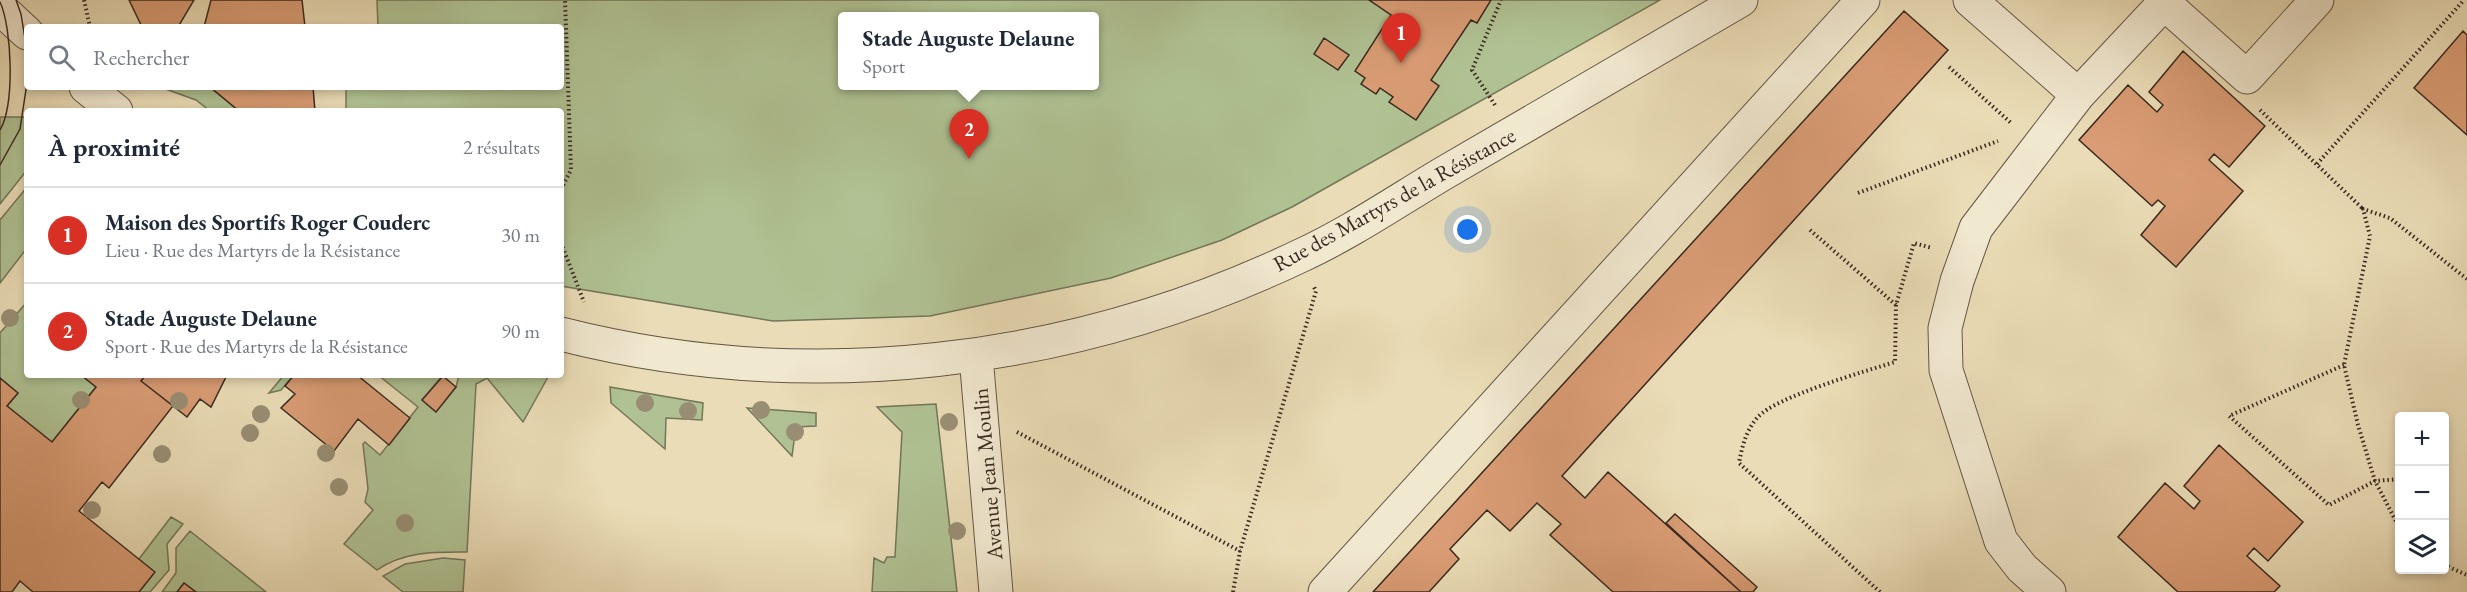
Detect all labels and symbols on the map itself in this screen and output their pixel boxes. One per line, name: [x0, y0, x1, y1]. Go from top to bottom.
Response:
pin: 1: [1382, 14, 1420, 63]
pin: 2: [950, 110, 988, 159]
street label: Rue des Martyrs de la Résistance: [1268, 120, 1521, 278]
your location: [1453, 215, 1482, 244]
street label: Avenue Jean Moulin: [966, 386, 1010, 562]

